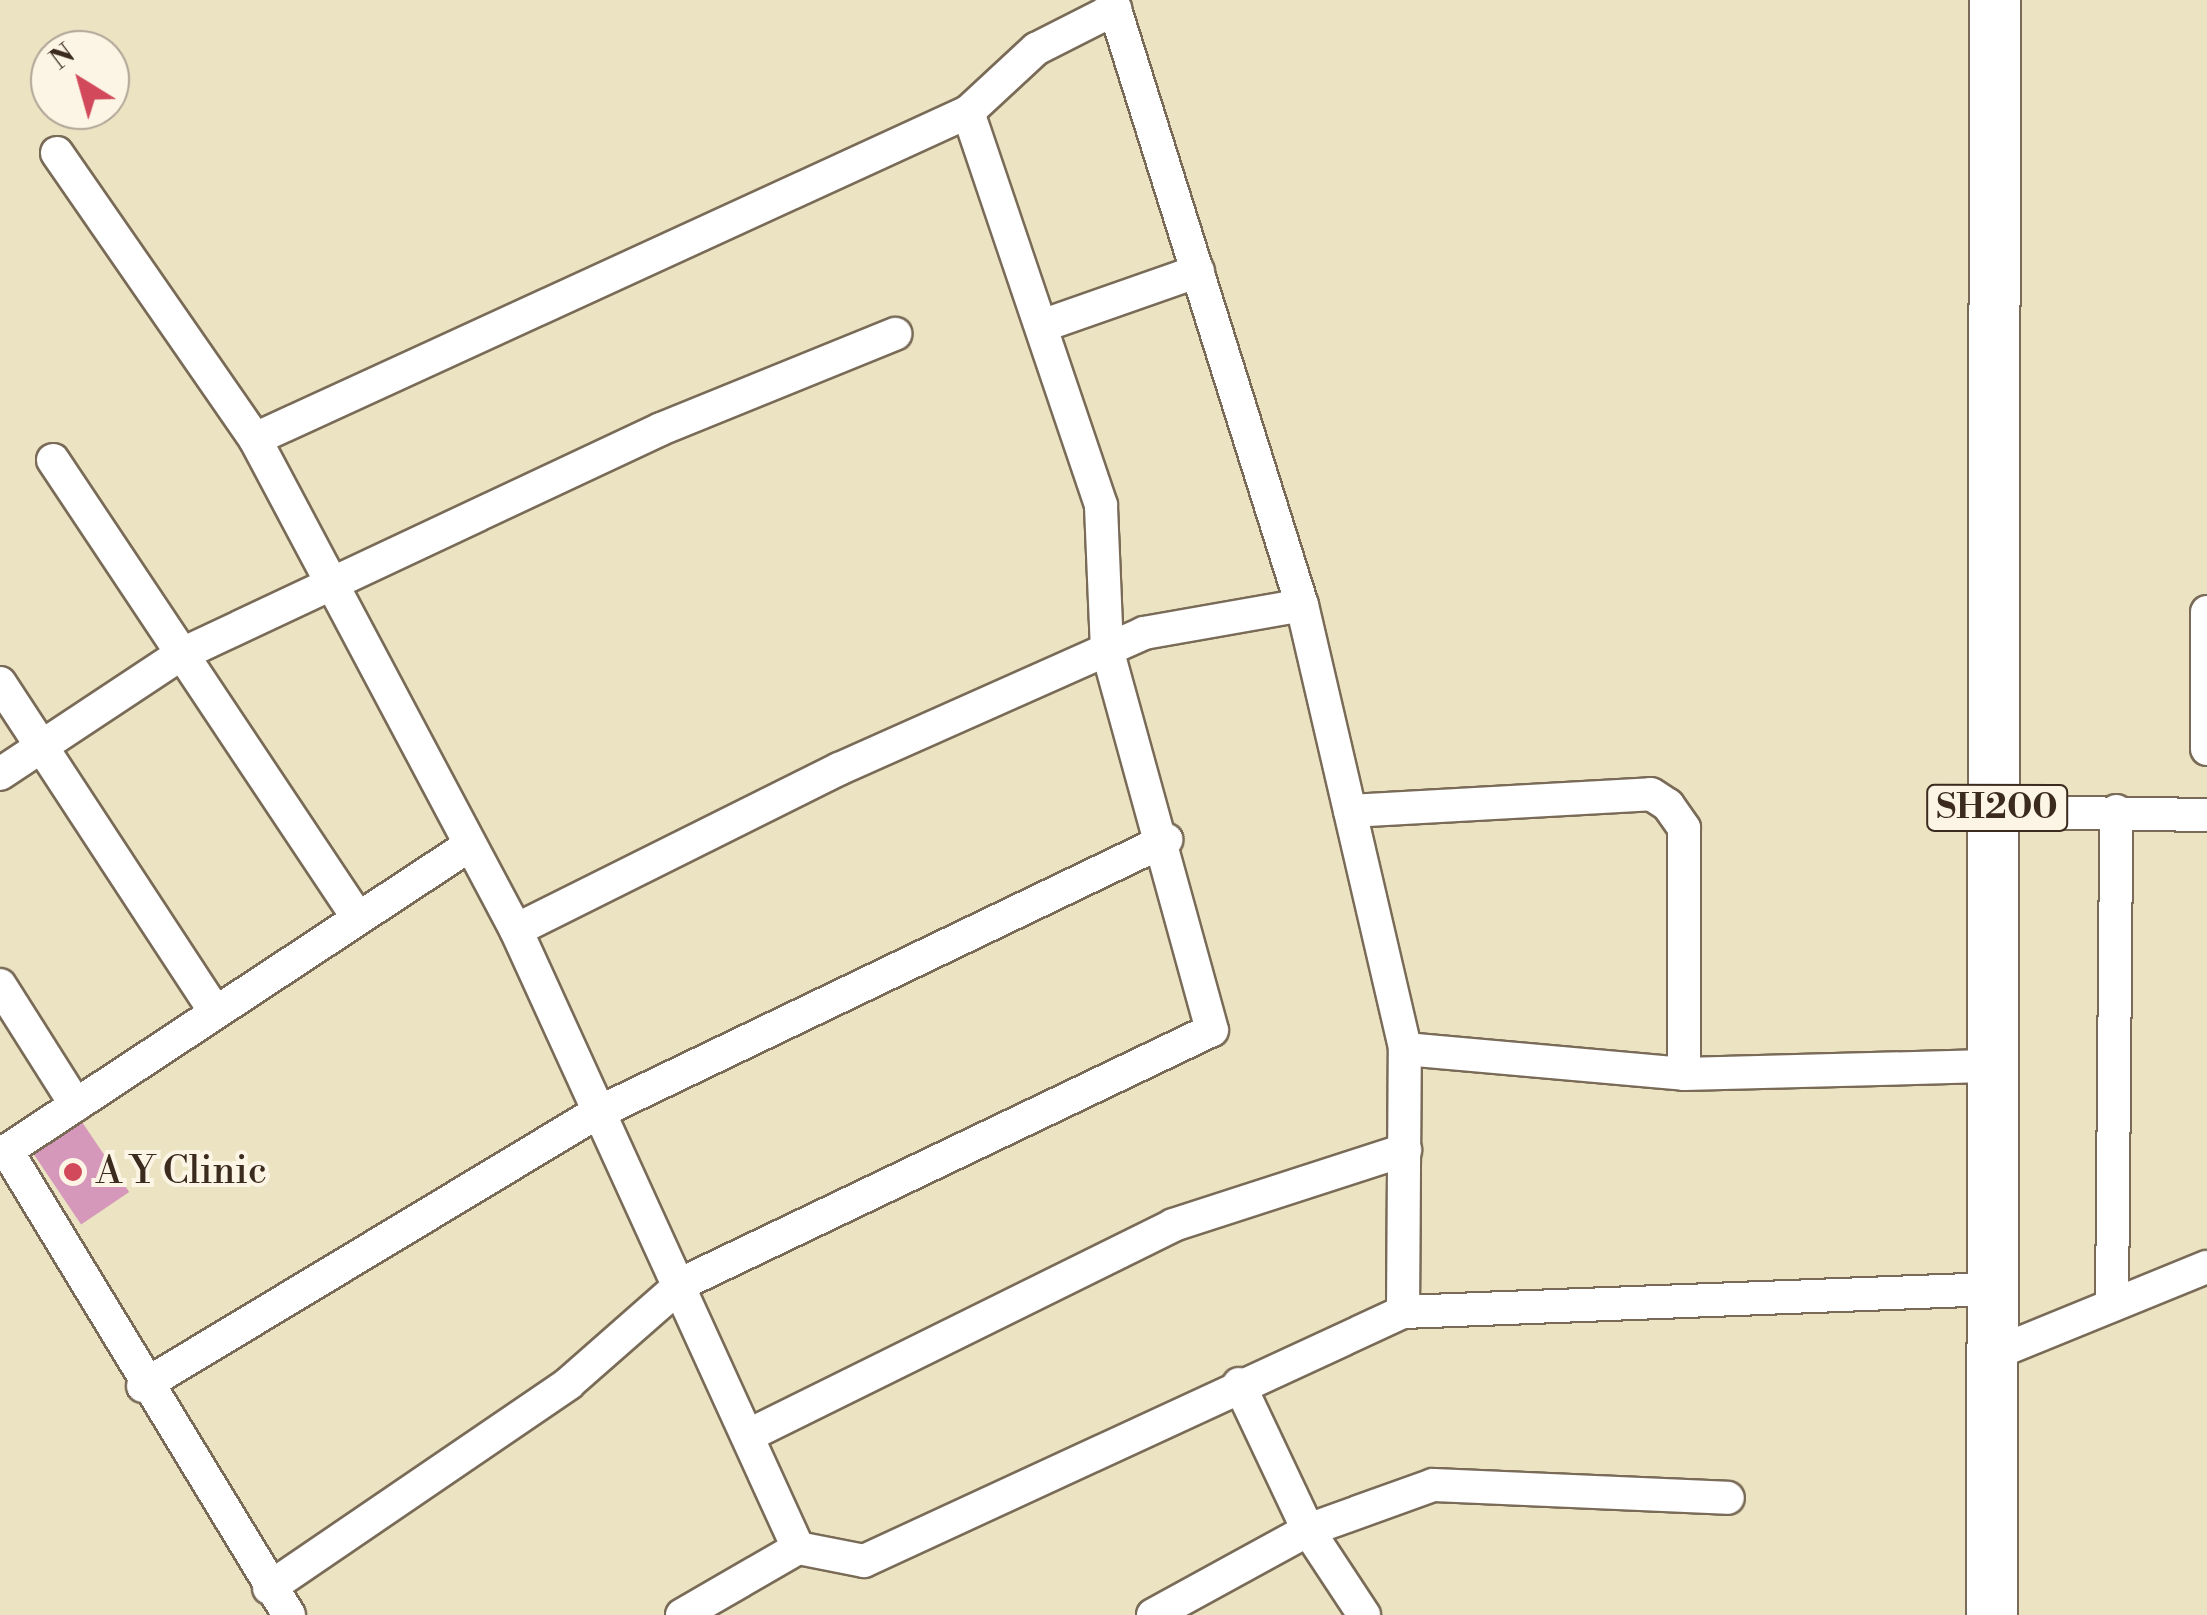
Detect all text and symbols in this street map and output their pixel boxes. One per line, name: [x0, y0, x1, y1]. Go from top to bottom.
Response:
north arrow: [30, 30, 130, 130]
text: N: [43, 37, 82, 78]
road number: SH200: [1924, 778, 2070, 838]
place label: A Y Clinic: [96, 1149, 267, 1195]
marker: A Y Clinic: [60, 1159, 86, 1185]

